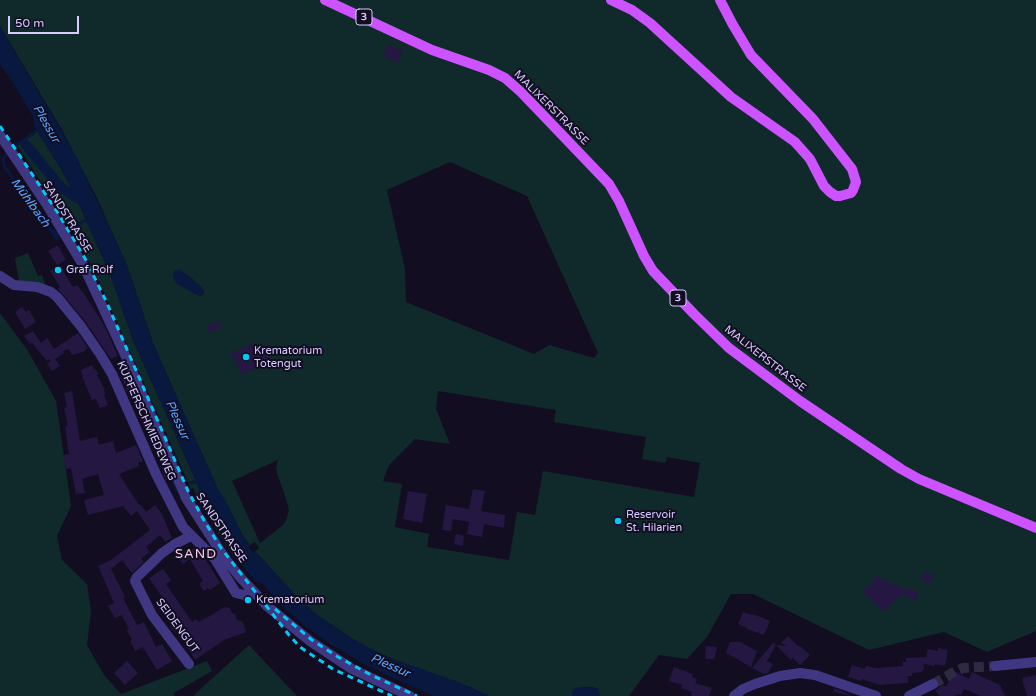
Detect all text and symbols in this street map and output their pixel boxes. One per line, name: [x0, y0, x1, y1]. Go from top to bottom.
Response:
scale bar: [10, 8, 81, 34]
road number: 3: [356, 9, 372, 25]
text: 50 m: [15, 16, 44, 30]
street label: MALIXERSTRASSE: [511, 68, 591, 148]
water label: Plessur: [29, 103, 63, 145]
water label: Mühlbach: [7, 176, 53, 230]
street label: SANDSTRASSE: [40, 179, 94, 255]
place label: Graf Rolf: [66, 263, 113, 277]
marker: Graf Rolf: [53, 265, 63, 275]
road number: 3: [670, 290, 686, 306]
street label: MALIXERSTRASSE: [721, 323, 809, 395]
place label: Krematorium Totengut: [254, 344, 322, 370]
marker: Krematorium Totengut: [241, 352, 251, 362]
street label: KUPFERSCHMIEDEWEG: [114, 359, 178, 483]
water label: Plessur: [162, 398, 192, 442]
street label: SANDSTRASSE: [193, 490, 249, 566]
place label: Reservoir St. Hilarien: [626, 508, 682, 534]
marker: Reservoir St. Hilarien: [613, 516, 623, 526]
district label: SAND: [175, 547, 217, 563]
place label: Krematorium: [256, 593, 324, 607]
marker: Krematorium: [243, 595, 253, 605]
street label: SEIDENGUT: [153, 596, 201, 656]
water label: Plessur: [368, 651, 412, 681]

